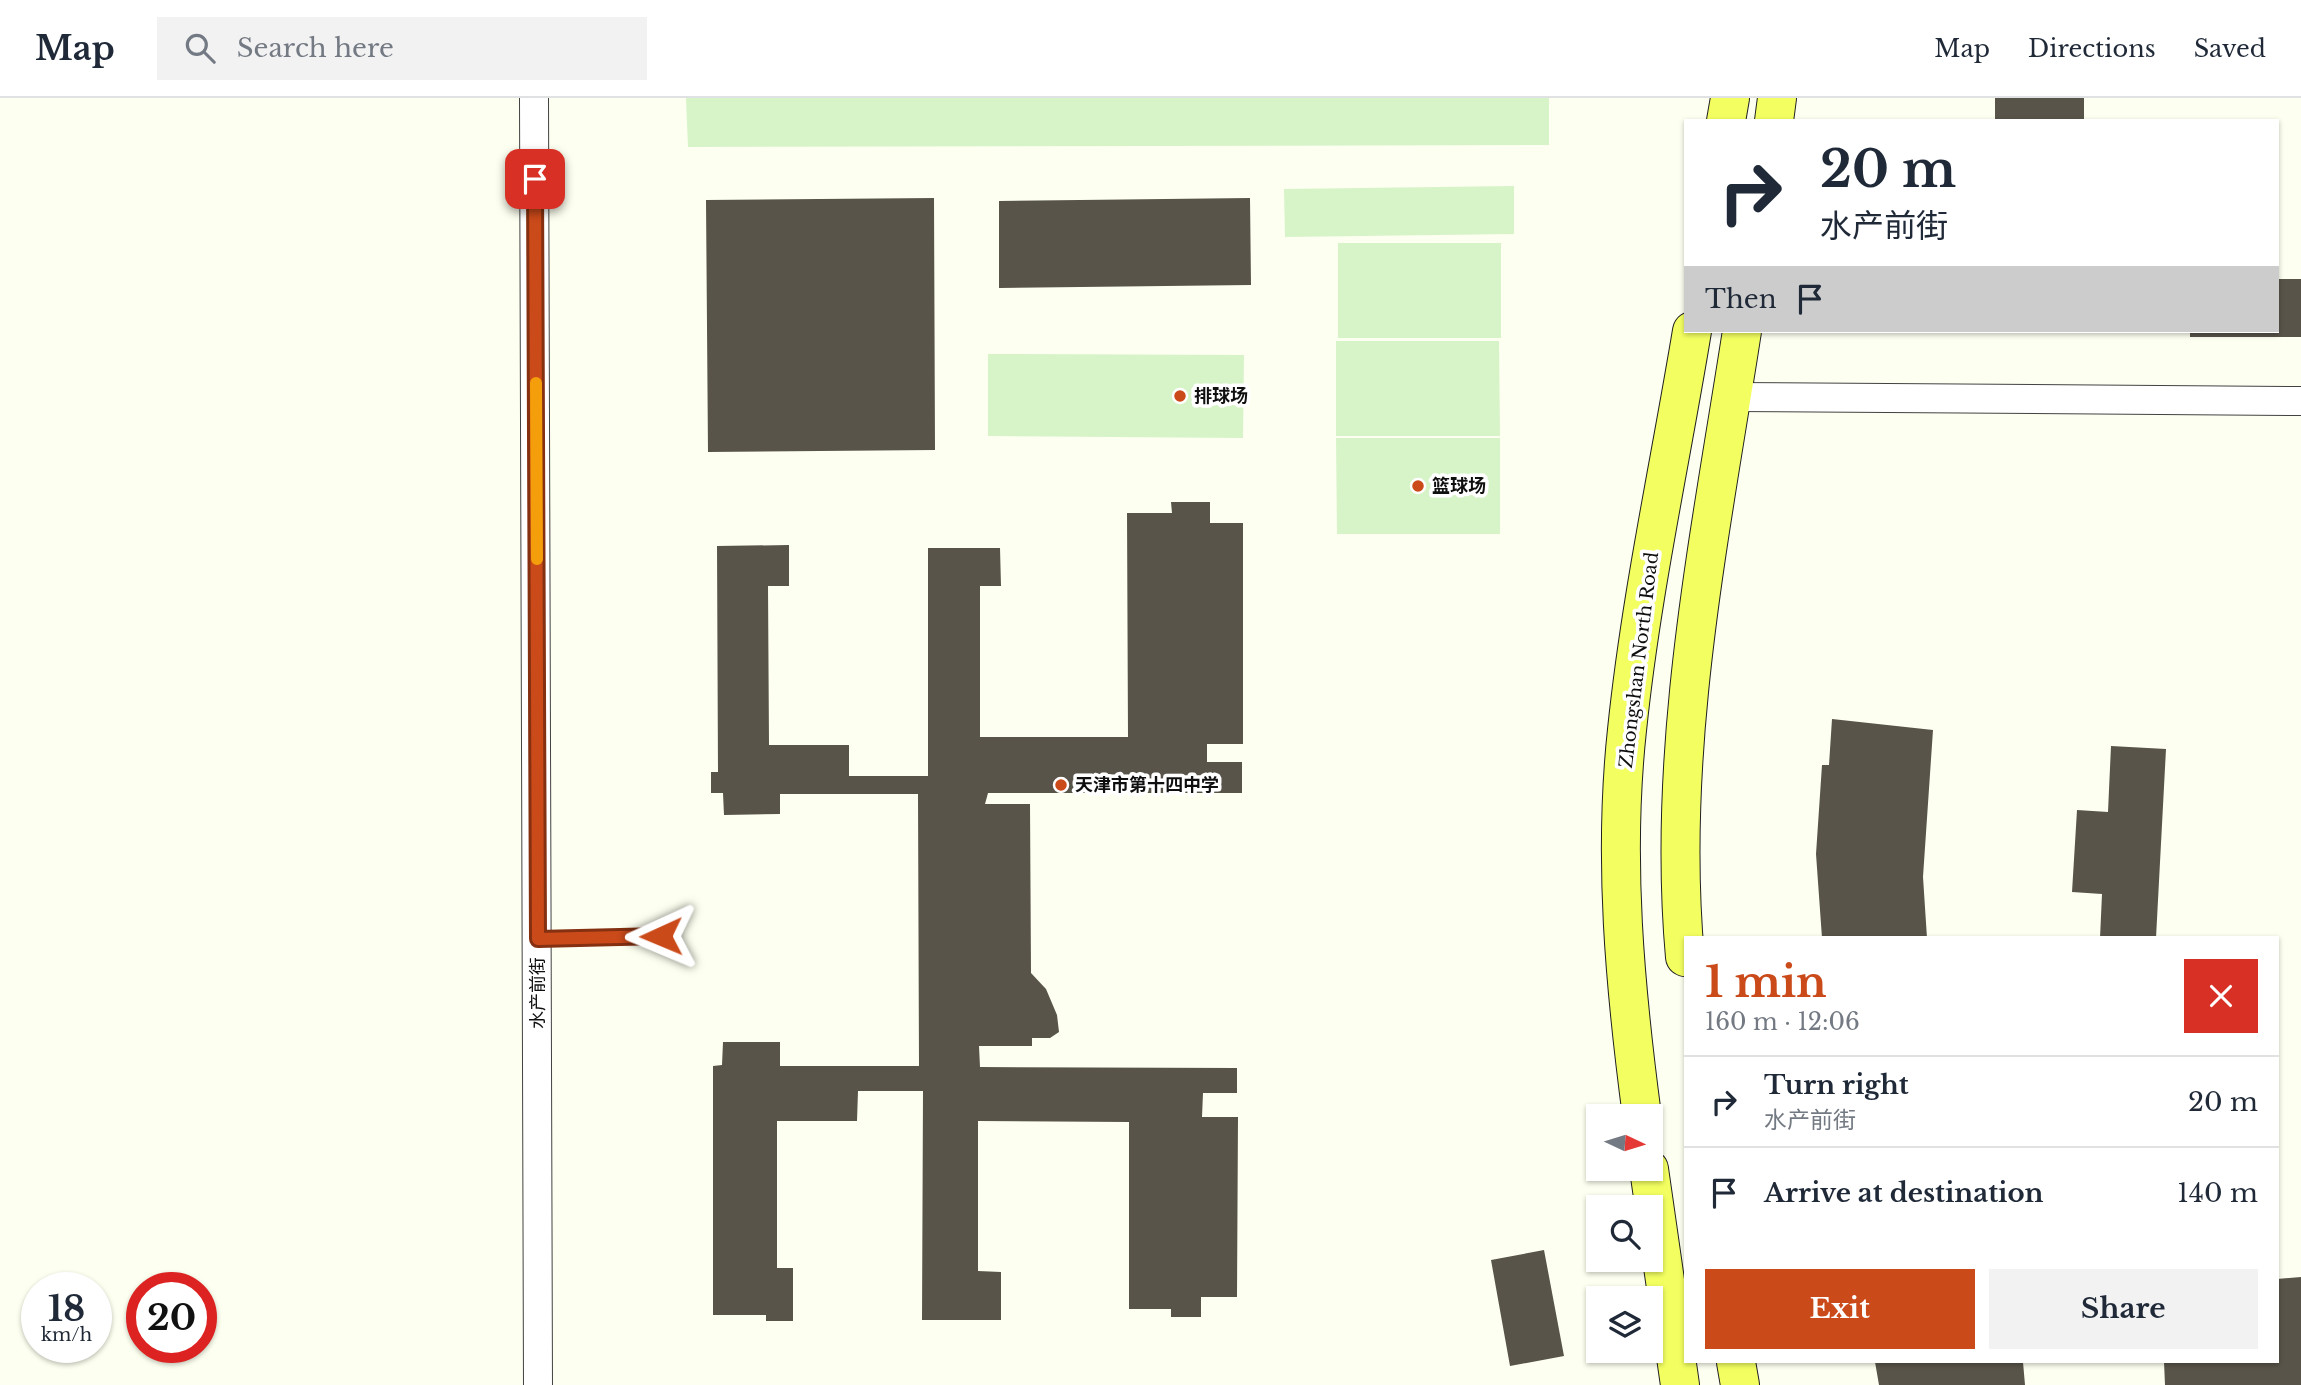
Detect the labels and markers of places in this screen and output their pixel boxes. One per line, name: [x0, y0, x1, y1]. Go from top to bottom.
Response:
pin: [505, 149, 565, 209]
place label: 排球场: [1194, 385, 1248, 407]
marker: 排球场: [1172, 388, 1188, 404]
place label: 篮球场: [1432, 475, 1486, 497]
marker: 篮球场: [1410, 478, 1426, 494]
place label: 天津市第十四中学: [1075, 774, 1219, 796]
marker: 天津市第十四中学: [1053, 777, 1069, 793]

